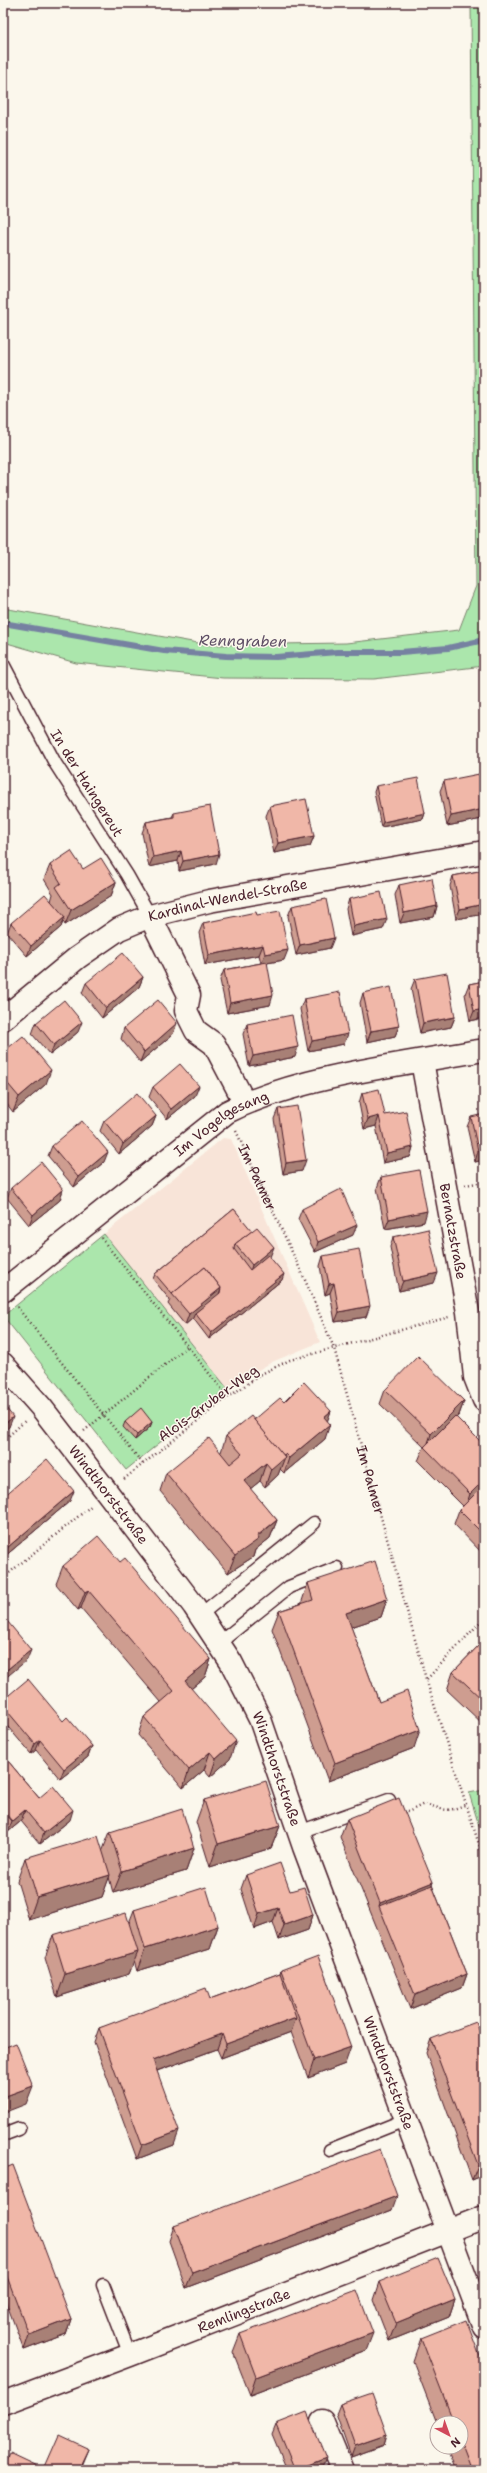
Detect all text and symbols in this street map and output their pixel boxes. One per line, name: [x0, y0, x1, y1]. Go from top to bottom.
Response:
water label: Renngraben: [199, 630, 287, 652]
street label: In der Haingereut: [47, 726, 127, 840]
street label: Kardinal-Wendel-Straße: [146, 875, 309, 925]
street label: Im Vogelgesang: [170, 1087, 271, 1160]
street label: Im Palmer: [234, 1141, 281, 1214]
street label: Bernatzstraße: [436, 1182, 471, 1281]
street label: Alois-Gruber-Weg: [154, 1361, 262, 1445]
street label: Windthorststraße: [65, 1441, 152, 1548]
street label: Im Palmer: [353, 1443, 389, 1517]
street label: Windthorststraße: [249, 1708, 305, 1829]
street label: Windthorststraße: [359, 2013, 418, 2132]
street label: Remlingstraße: [195, 2284, 293, 2337]
north arrow: [429, 2415, 469, 2455]
text: N: [447, 2434, 463, 2451]

